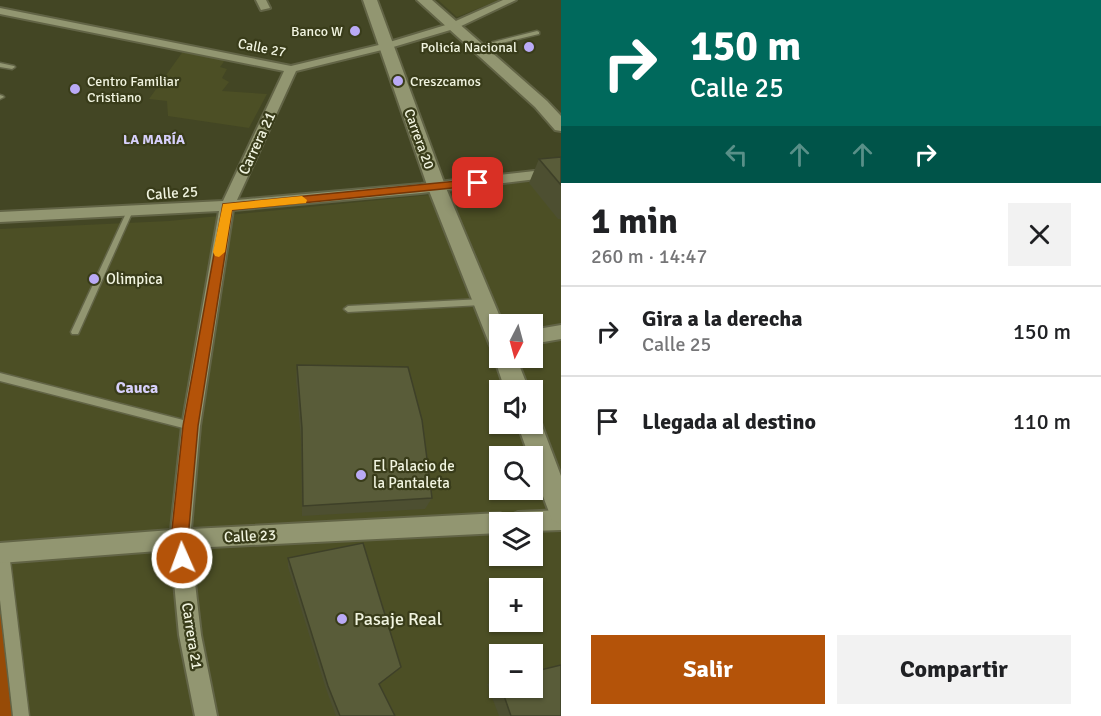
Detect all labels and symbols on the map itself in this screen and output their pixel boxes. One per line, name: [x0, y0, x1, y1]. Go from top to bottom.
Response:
place label: Banco W: [291, 23, 343, 40]
marker: Banco W: [348, 24, 362, 38]
street label: Calle 27: [237, 35, 287, 61]
place label: Policía Nacional: [420, 39, 517, 56]
marker: Policía Nacional: [522, 40, 536, 54]
place label: Centro Familiar Cristiano: [87, 73, 180, 106]
place label: Creszcamos: [410, 73, 481, 90]
marker: Creszcamos: [391, 74, 405, 88]
marker: Centro Familiar Cristiano: [68, 82, 82, 96]
street label: Carrera 20: [400, 107, 438, 171]
street label: Carrera 21: [235, 109, 279, 177]
district label: LA MARÍA: [123, 131, 185, 148]
pin: [452, 157, 503, 208]
street label: Calle 25: [145, 182, 199, 204]
place label: Olimpica: [106, 270, 163, 288]
marker: Olimpica: [87, 272, 101, 286]
north arrow: [489, 314, 543, 368]
district label: Cauca: [116, 378, 158, 398]
place label: El Palacio de la Pantaleta: [373, 457, 455, 492]
marker: El Palacio de la Pantaleta: [354, 468, 368, 482]
position arrow: [150, 526, 214, 590]
street label: Calle 23: [224, 526, 276, 546]
street label: Carrera 21: [178, 601, 206, 671]
place label: Pasaje Real: [354, 608, 442, 630]
marker: Pasaje Real: [335, 612, 349, 626]

